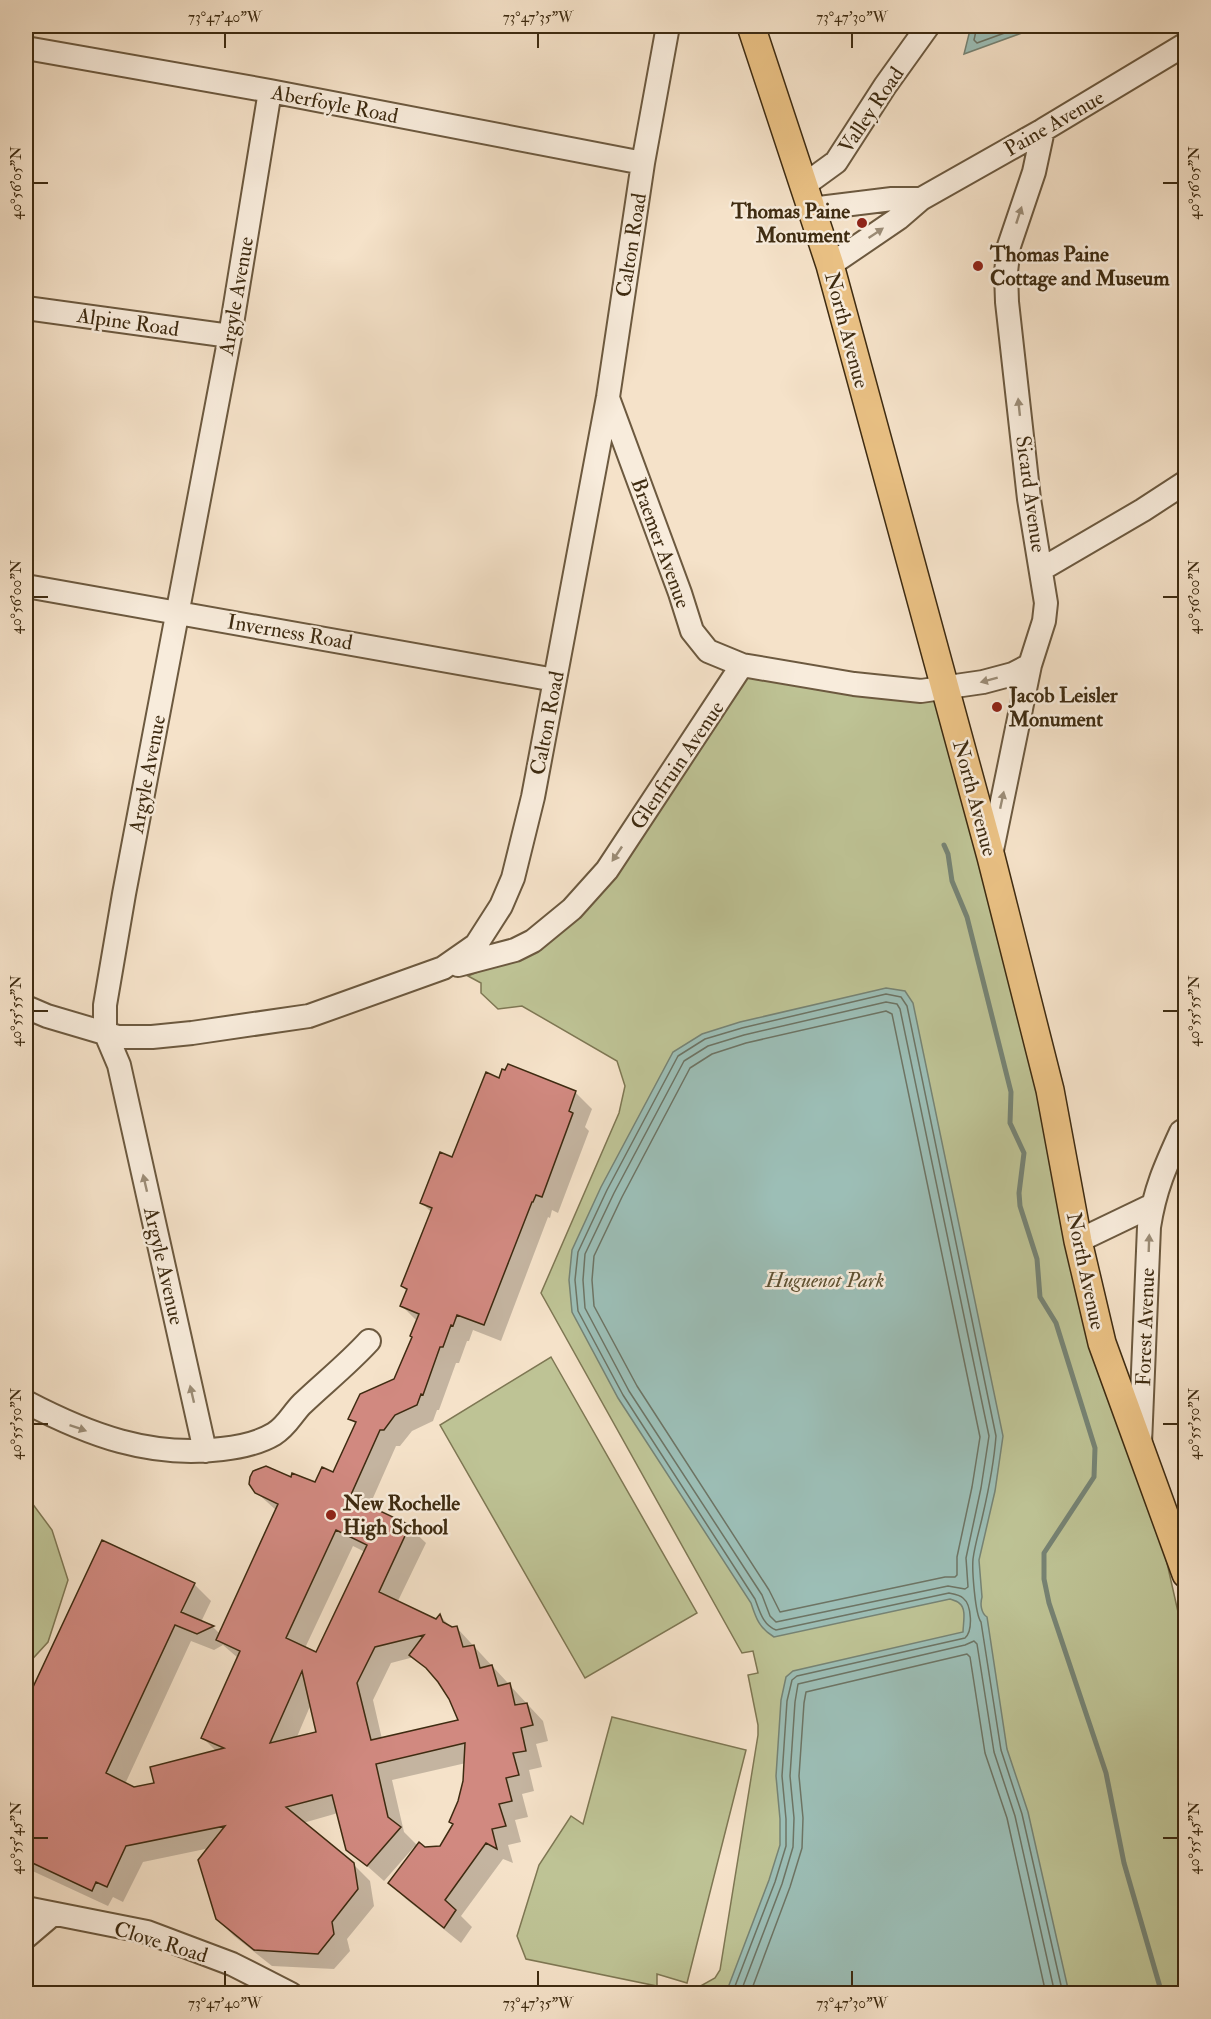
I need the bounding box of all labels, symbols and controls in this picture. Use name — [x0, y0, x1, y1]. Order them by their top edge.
text: 73°47'40"W — [188, 8, 263, 27]
text: 73°47'35"W — [503, 8, 574, 27]
text: 73°47'30"W — [816, 8, 889, 27]
street label: Valley Road — [833, 61, 911, 159]
street label: Aberfoyle Road — [268, 79, 401, 130]
street label: Paine Avenue — [1000, 84, 1109, 163]
text: 40°56'05"N — [7, 146, 26, 220]
text: 40°56'05"N — [1185, 146, 1204, 220]
street label: Calton Road — [610, 190, 653, 299]
place label: Thomas Paine Monument — [730, 198, 850, 249]
one-way arrow — [1015, 205, 1025, 223]
marker: Thomas Paine Monument — [855, 216, 869, 230]
one-way arrow — [868, 227, 884, 239]
street label: Argyle Avenue — [213, 234, 260, 359]
place label: Thomas Paine Cottage and Museum — [989, 241, 1170, 292]
marker: Thomas Paine Cottage and Museum — [971, 259, 985, 273]
street label: North Avenue — [818, 269, 875, 391]
street label: Alpine Road — [74, 302, 181, 343]
one-way arrow — [1014, 398, 1024, 417]
street label: Sicard Avenue — [1009, 434, 1052, 554]
street label: Braemer Avenue — [624, 474, 697, 612]
text: 40°56'00"N — [7, 559, 26, 634]
text: 40°56'00"N — [1185, 559, 1204, 634]
street label: Inverness Road — [225, 608, 355, 657]
street label: Calton Road — [524, 668, 571, 777]
one-way arrow — [979, 676, 998, 686]
place label: Jacob Leisler Monument — [1008, 682, 1119, 733]
street label: Glenfruin Avenue — [624, 695, 731, 835]
marker: Jacob Leisler Monument — [990, 700, 1004, 714]
street label: Argyle Avenue — [123, 712, 172, 837]
street label: North Avenue — [946, 737, 1003, 859]
one-way arrow — [998, 790, 1008, 809]
one-way arrow — [612, 846, 623, 862]
text: 40°55'55"N — [7, 975, 26, 1047]
text: 40°55'55"N — [1185, 975, 1204, 1047]
one-way arrow — [140, 1174, 149, 1193]
street label: Argyle Avenue — [137, 1204, 190, 1328]
street label: North Avenue — [1060, 1210, 1111, 1332]
one-way arrow — [1144, 1234, 1153, 1253]
park label: Huguenot Park — [764, 1267, 885, 1294]
street label: Forest Avenue — [1130, 1267, 1161, 1387]
one-way arrow — [187, 1385, 197, 1403]
text: 40°55'50"N — [7, 1387, 26, 1460]
text: 40°55'50"N — [1185, 1387, 1204, 1460]
one-way arrow — [69, 1423, 87, 1433]
place label: New Rochelle High School — [342, 1490, 460, 1541]
marker: New Rochelle High School — [324, 1508, 338, 1522]
text: 40°55'45"N — [7, 1801, 26, 1874]
text: 40°55'45"N — [1185, 1801, 1204, 1874]
street label: Clove Road — [111, 1915, 212, 1970]
text: 73°47'40"W — [188, 1994, 263, 2013]
text: 73°47'35"W — [503, 1994, 574, 2013]
text: 73°47'30"W — [816, 1994, 889, 2013]

